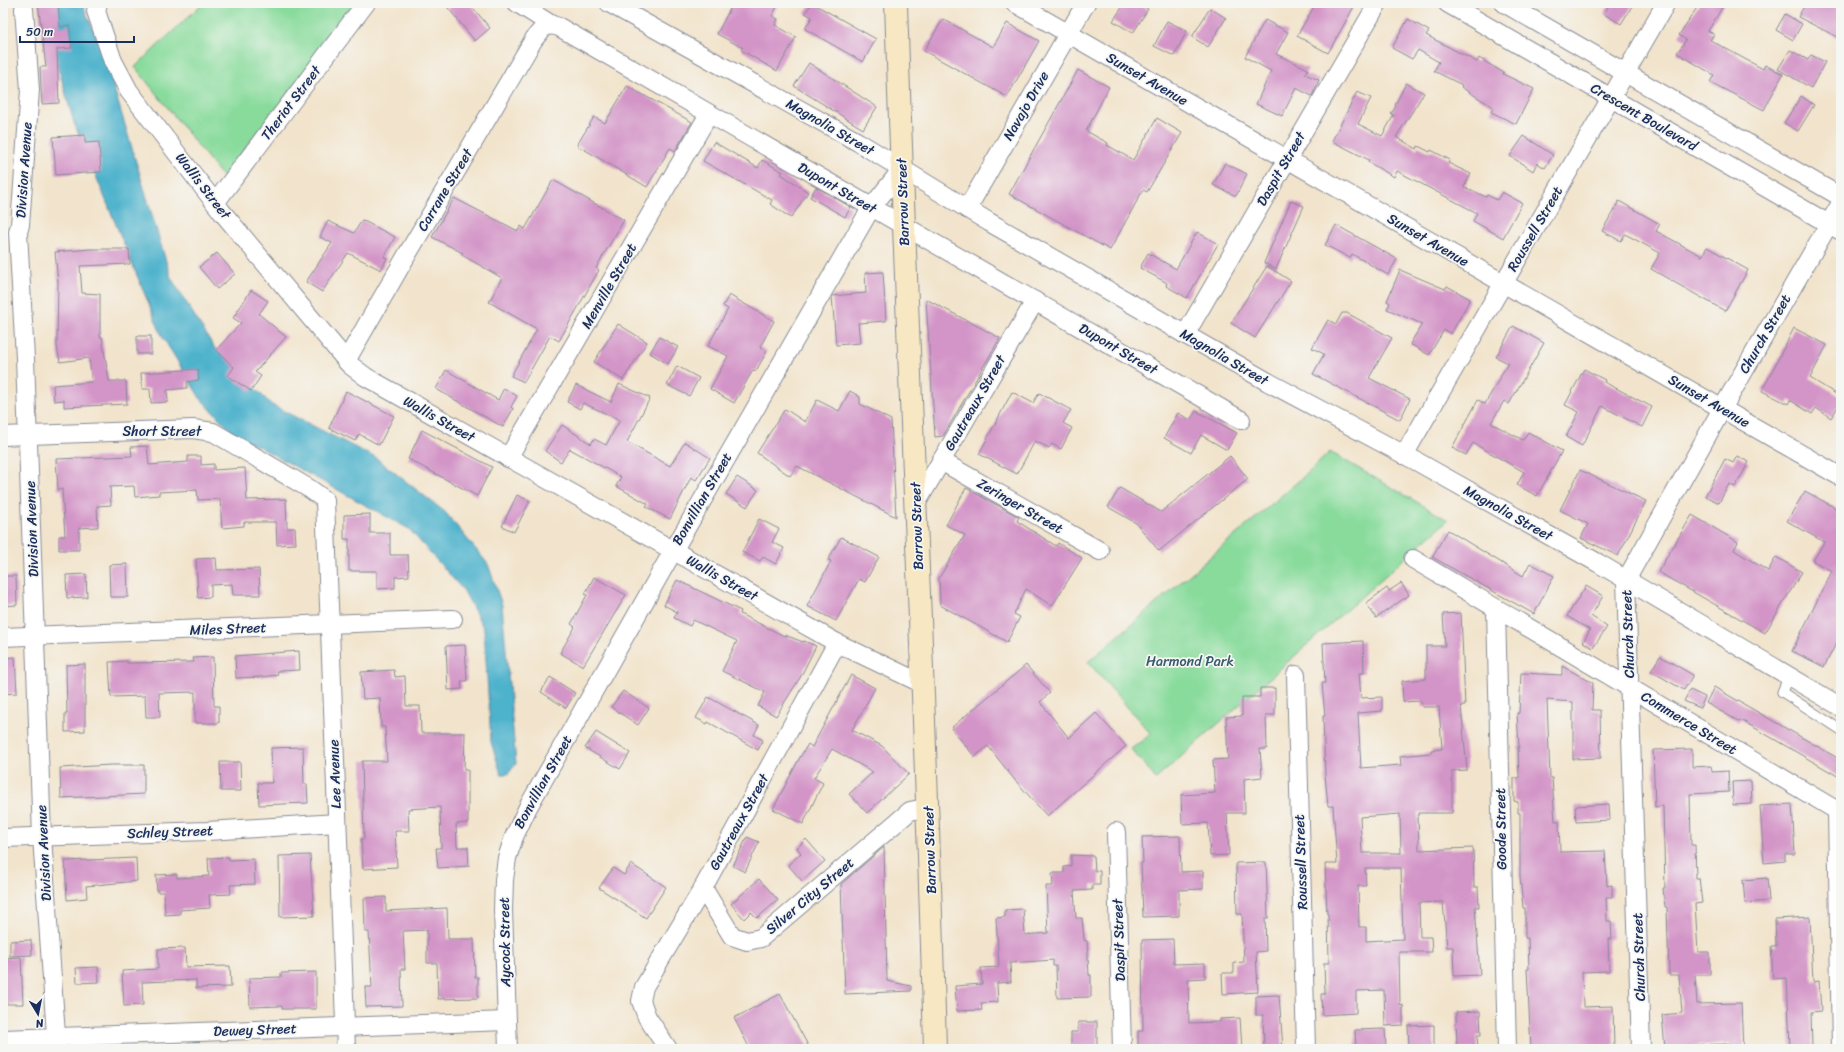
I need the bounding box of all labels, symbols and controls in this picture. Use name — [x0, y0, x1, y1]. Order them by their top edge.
scale bar — [20, 18, 134, 44]
text: 50 m — [26, 21, 53, 43]
street label: Sunset Avenue — [1101, 45, 1193, 113]
street label: Theriot Street — [254, 59, 329, 146]
street label: Navajo Drive — [996, 66, 1056, 146]
street label: Crescent Boulevard — [1585, 76, 1704, 159]
street label: Magnolia Street — [781, 91, 880, 163]
street label: Division Avenue — [8, 121, 40, 219]
street label: Daspit Street — [1250, 126, 1313, 211]
street label: Carrane Street — [410, 143, 480, 236]
street label: Wallis Street — [169, 147, 238, 226]
street label: Dupont Street — [793, 155, 882, 221]
street label: Barrow Street — [889, 156, 917, 246]
street label: Roussell Street — [1500, 181, 1570, 277]
street label: Sunset Avenue — [1382, 206, 1474, 274]
street label: Menville Street — [574, 238, 644, 334]
street label: Church Street — [1732, 289, 1798, 379]
street label: Dupont Street — [1074, 316, 1163, 382]
street label: Magnolia Street — [1175, 321, 1274, 393]
street label: Gautreaux Street — [937, 349, 1013, 456]
street label: Sunset Avenue — [1663, 367, 1755, 435]
street label: Wallis Street — [398, 389, 481, 450]
street label: Short Street — [123, 419, 203, 444]
street label: Bonvillian Street — [665, 448, 739, 550]
street label: Zeringer Street — [972, 471, 1068, 541]
street label: Magnolia Street — [1459, 478, 1559, 549]
street label: Division Avenue — [18, 480, 46, 578]
street label: Barrow Street — [903, 480, 931, 570]
street label: Wallis Street — [681, 548, 764, 609]
street label: Church Street — [1614, 589, 1642, 679]
street label: Miles Street — [189, 615, 267, 643]
park label: Harmond Park — [1146, 649, 1234, 674]
street label: Commerce Street — [1636, 684, 1742, 762]
street label: Bonvillian Street — [507, 730, 579, 834]
street label: Lee Avenue — [321, 739, 349, 809]
street label: Gautreaux Street — [702, 768, 777, 875]
street label: Goode Street — [1488, 788, 1514, 870]
street label: Division Avenue — [29, 804, 59, 902]
street label: Barrow Street — [916, 804, 944, 894]
street label: Roussell Street — [1287, 814, 1315, 910]
street label: Schley Street — [127, 818, 213, 846]
street label: Silver City Street — [760, 851, 860, 941]
street label: Aycock Street — [492, 897, 518, 988]
street label: Daspit Street — [1105, 897, 1133, 982]
street label: Church Street — [1625, 912, 1653, 1002]
north arrow — [18, 994, 58, 1034]
text: N — [34, 1013, 46, 1033]
street label: Dewey Street — [213, 1016, 297, 1044]

